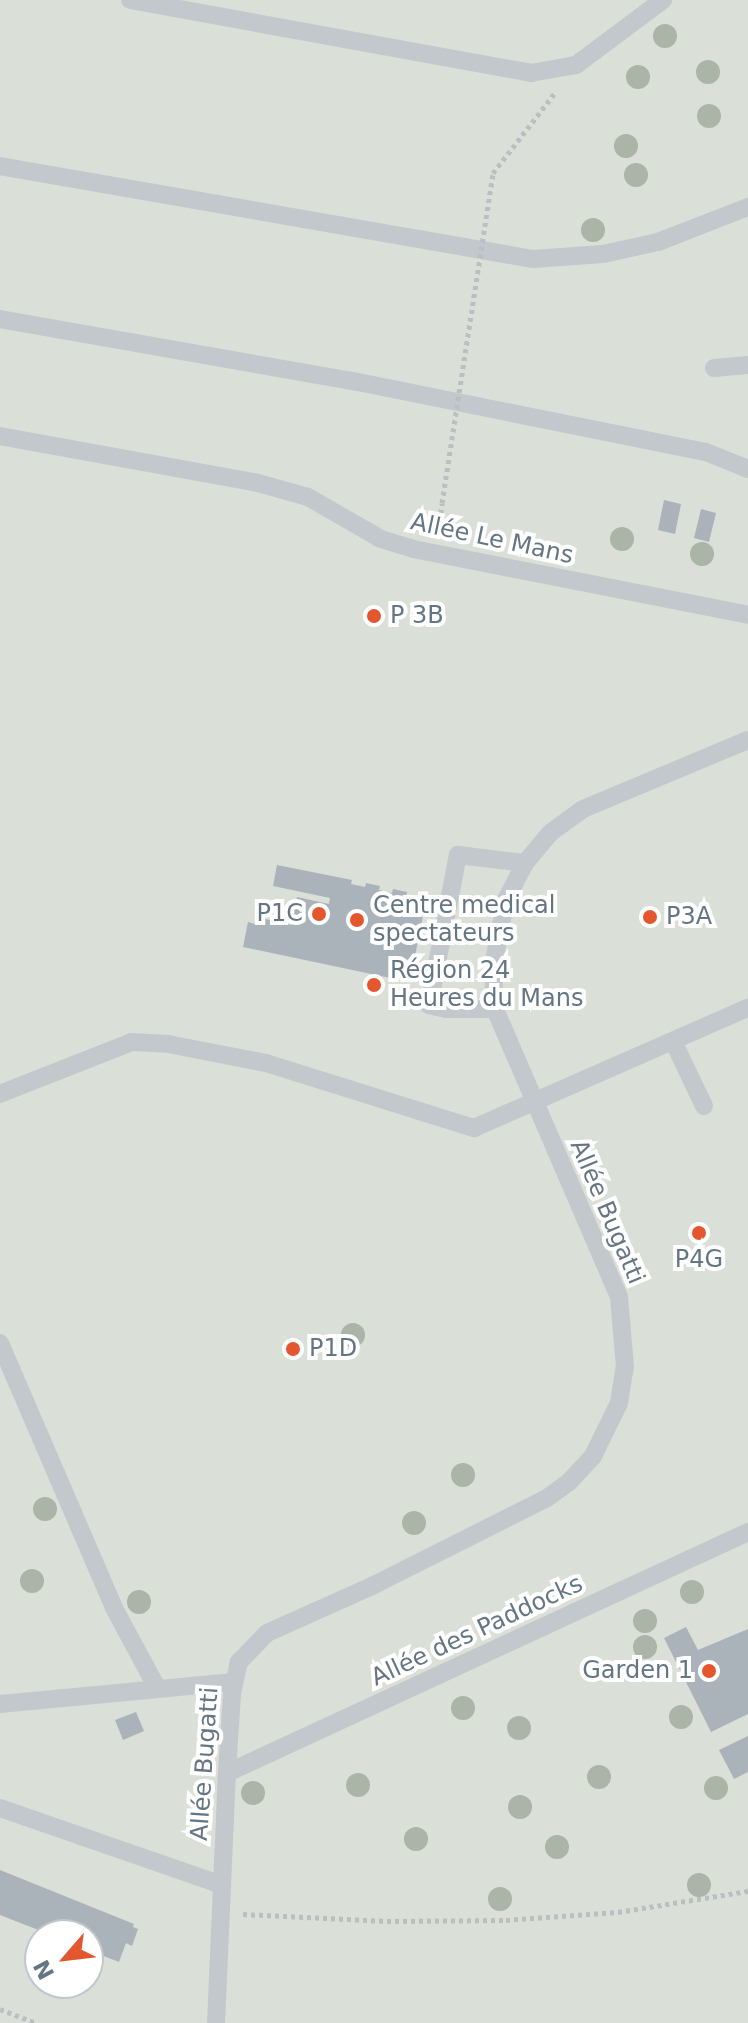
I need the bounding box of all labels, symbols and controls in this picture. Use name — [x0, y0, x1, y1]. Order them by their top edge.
street label: Allée Le Mans — [408, 508, 576, 570]
place label: P 3B — [390, 602, 444, 630]
marker: P 3B — [365, 607, 383, 625]
place label: Centre medical spectateurs — [373, 892, 555, 948]
place label: P1C — [256, 900, 303, 928]
place label: P3A — [666, 903, 712, 931]
marker: P1C — [310, 905, 328, 923]
marker: P3A — [641, 908, 659, 926]
marker: Centre medical spectateurs — [348, 911, 366, 929]
place label: Région 24 Heures du Mans — [390, 957, 583, 1013]
marker: Région 24 Heures du Mans — [365, 976, 383, 994]
street label: Allée Bugatti — [564, 1135, 650, 1289]
marker: P4G — [690, 1224, 708, 1242]
place label: P4G — [675, 1246, 723, 1274]
place label: P1D — [309, 1335, 357, 1363]
marker: P1D — [284, 1340, 302, 1358]
street label: Allée des Paddocks — [367, 1569, 587, 1693]
place label: Garden 1 — [582, 1657, 693, 1685]
marker: Garden 1 — [700, 1662, 718, 1680]
street label: Allée Bugatti — [185, 1686, 225, 1842]
north arrow — [24, 1919, 104, 1999]
text: N — [29, 1956, 59, 1984]

